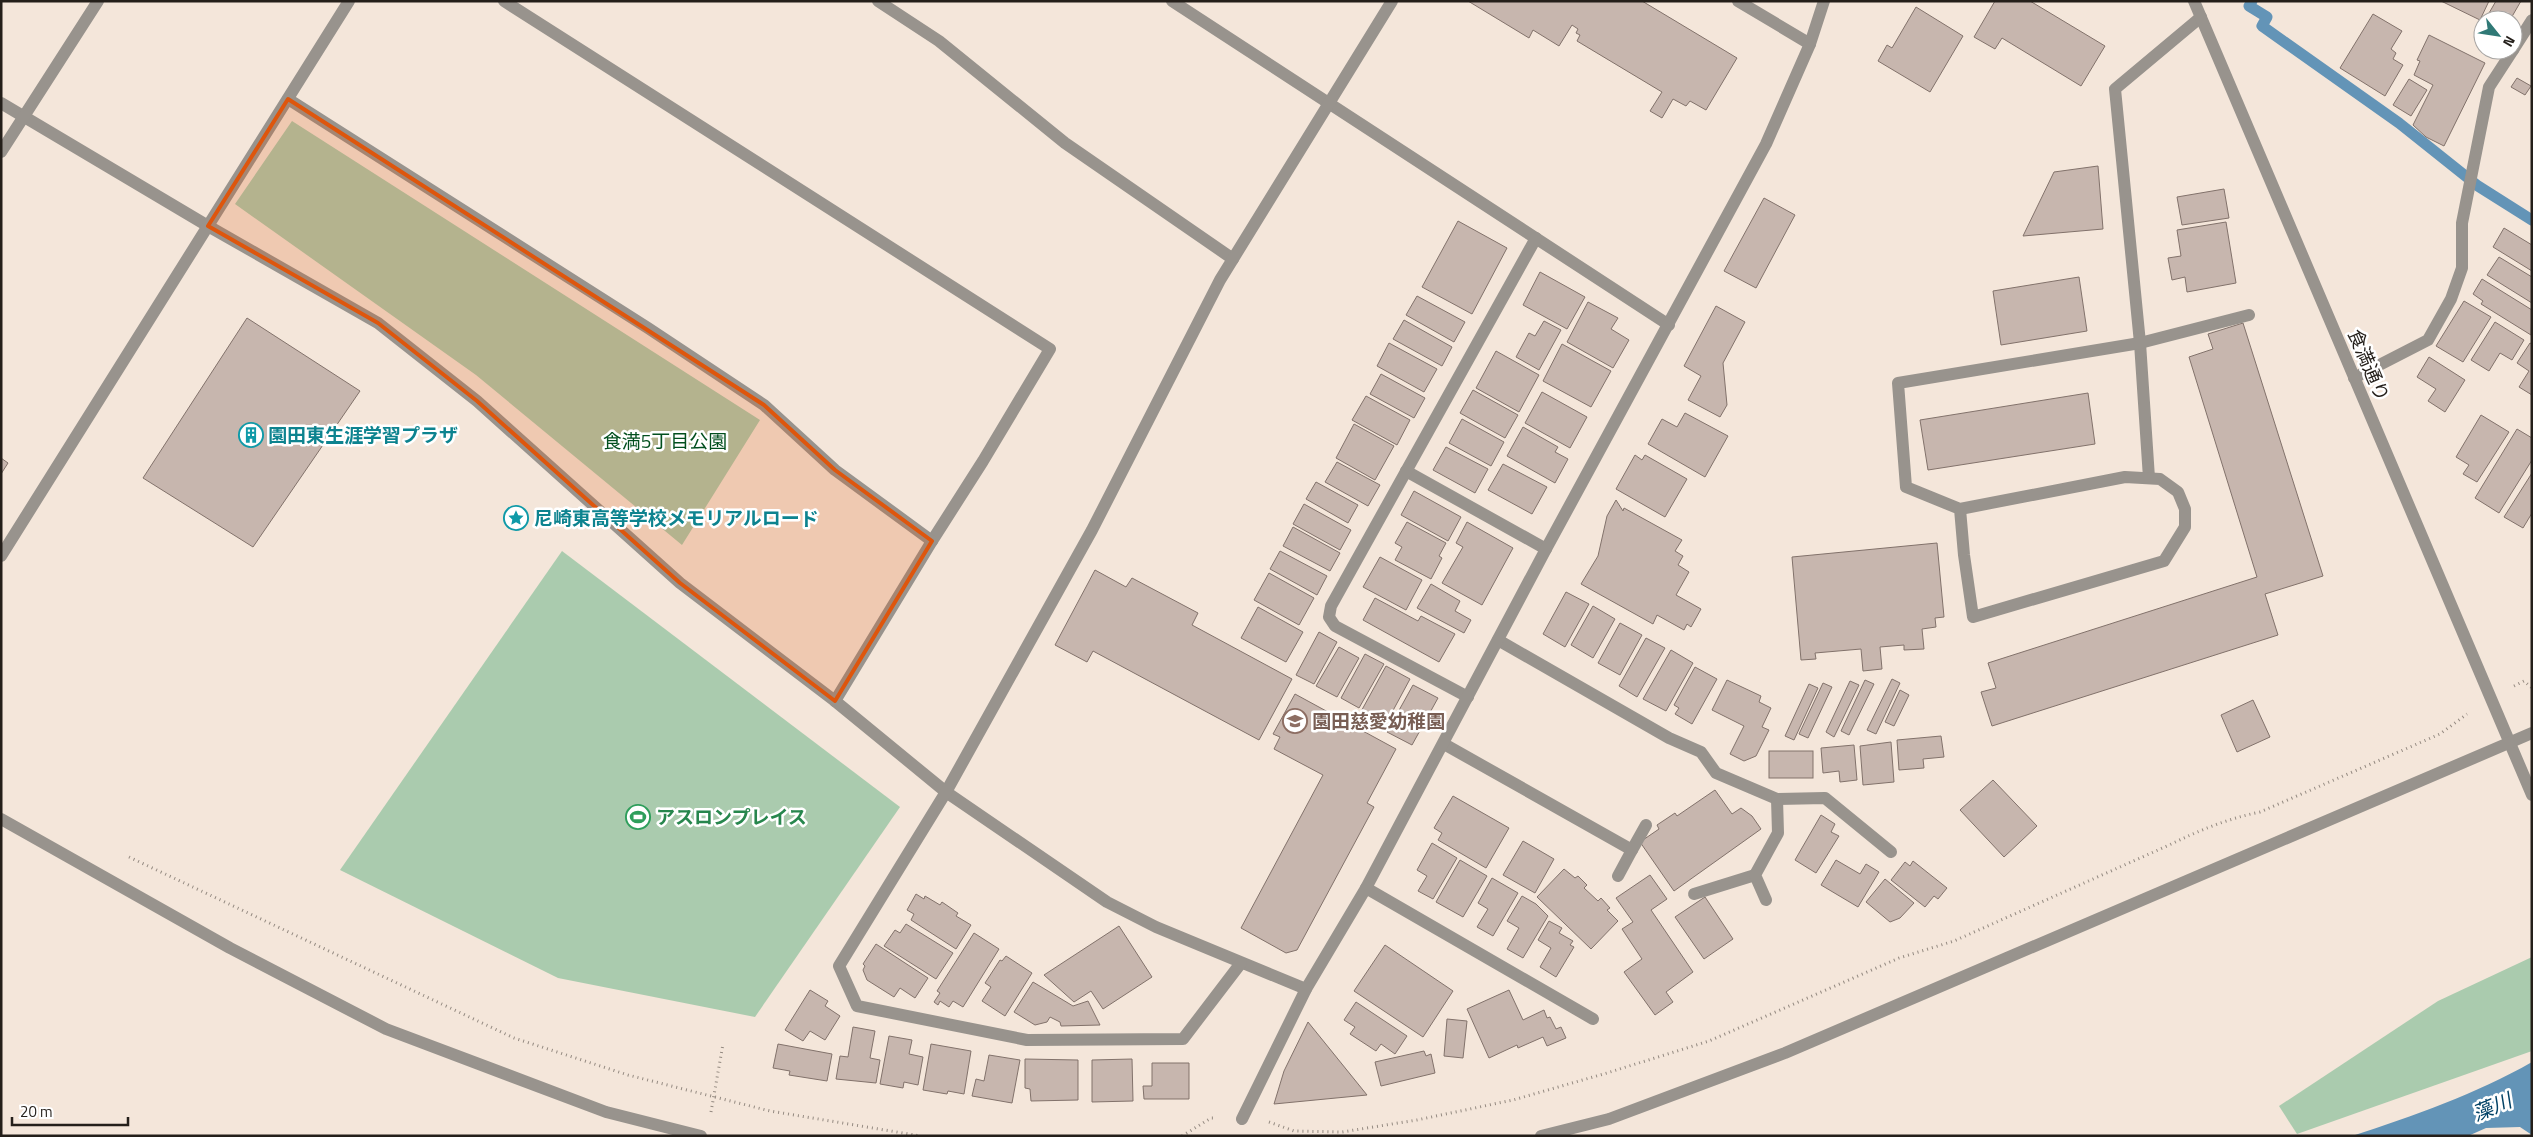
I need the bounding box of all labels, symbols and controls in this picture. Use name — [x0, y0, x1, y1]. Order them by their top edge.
north arrow — [2473, 10, 2523, 60]
text: N — [2498, 32, 2521, 51]
street label: 食満通り — [2341, 324, 2398, 405]
place label: 園田東生涯学習プラザ — [268, 420, 458, 449]
building icon: 園田東生涯学習プラザ — [238, 422, 264, 448]
park label: 食満5丁目公園 — [603, 426, 727, 455]
place label: 尼崎東高等学校メモリアルロード — [534, 503, 819, 532]
place icon: 尼崎東高等学校メモリアルロード — [503, 505, 529, 531]
place label: 園田慈愛幼稚園 — [1312, 706, 1445, 735]
school or university icon: 園田慈愛幼稚園 — [1282, 708, 1308, 734]
place label: アスロンプレイス — [656, 802, 807, 831]
sports icon: アスロンプレイス — [625, 804, 651, 830]
water label: 藻川 — [2467, 1084, 2518, 1129]
scale bar — [12, 1094, 129, 1126]
text: 20 m — [20, 1100, 53, 1123]

